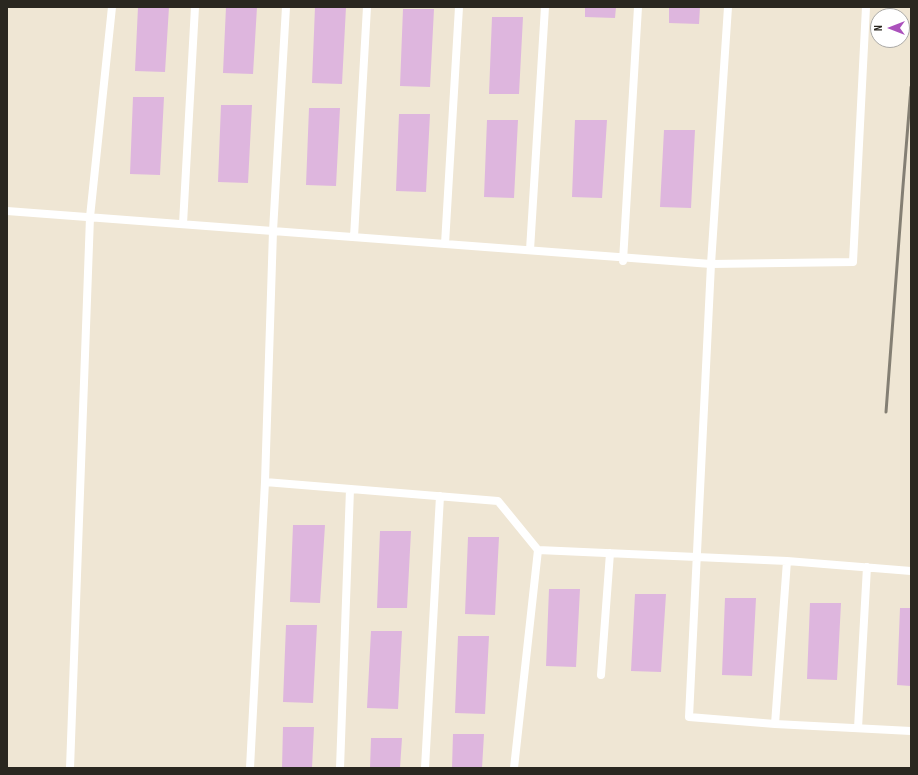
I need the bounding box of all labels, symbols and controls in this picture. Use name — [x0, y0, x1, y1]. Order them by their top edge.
north arrow — [870, 8, 910, 48]
text: N — [872, 25, 885, 31]

